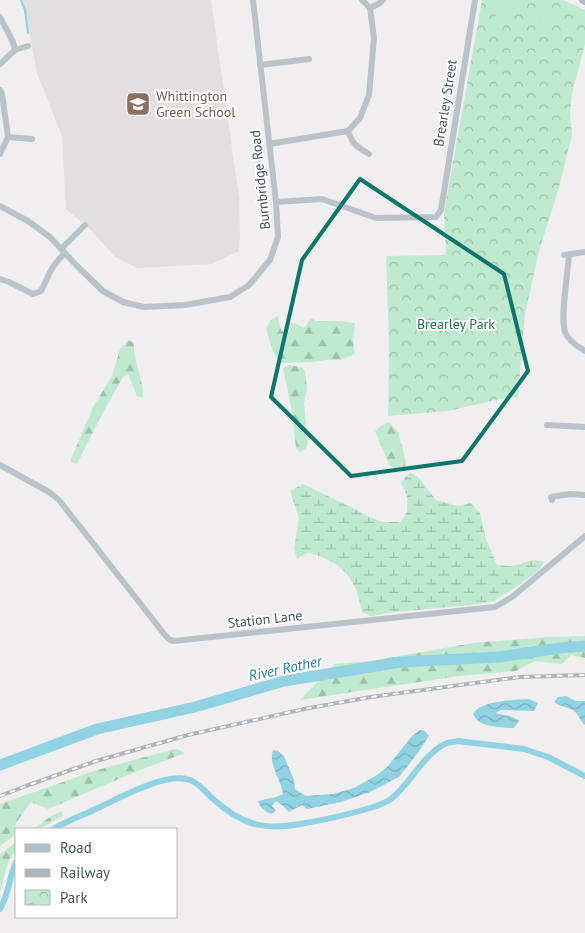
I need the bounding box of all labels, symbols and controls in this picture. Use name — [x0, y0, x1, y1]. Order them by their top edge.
street label: Brearley Street — [429, 58, 461, 148]
place label: Whittington Green School — [156, 87, 235, 121]
school or university icon: Whittington Green School — [125, 91, 151, 117]
street label: Burnbridge Road — [246, 129, 274, 231]
park label: Brearley Park — [417, 315, 495, 333]
street label: Station Lane — [227, 606, 303, 632]
water label: River Rother — [247, 651, 324, 685]
legend — [15, 828, 178, 918]
text: Road — [60, 838, 92, 857]
text: Railway — [60, 863, 110, 882]
text: Park — [60, 888, 88, 907]

